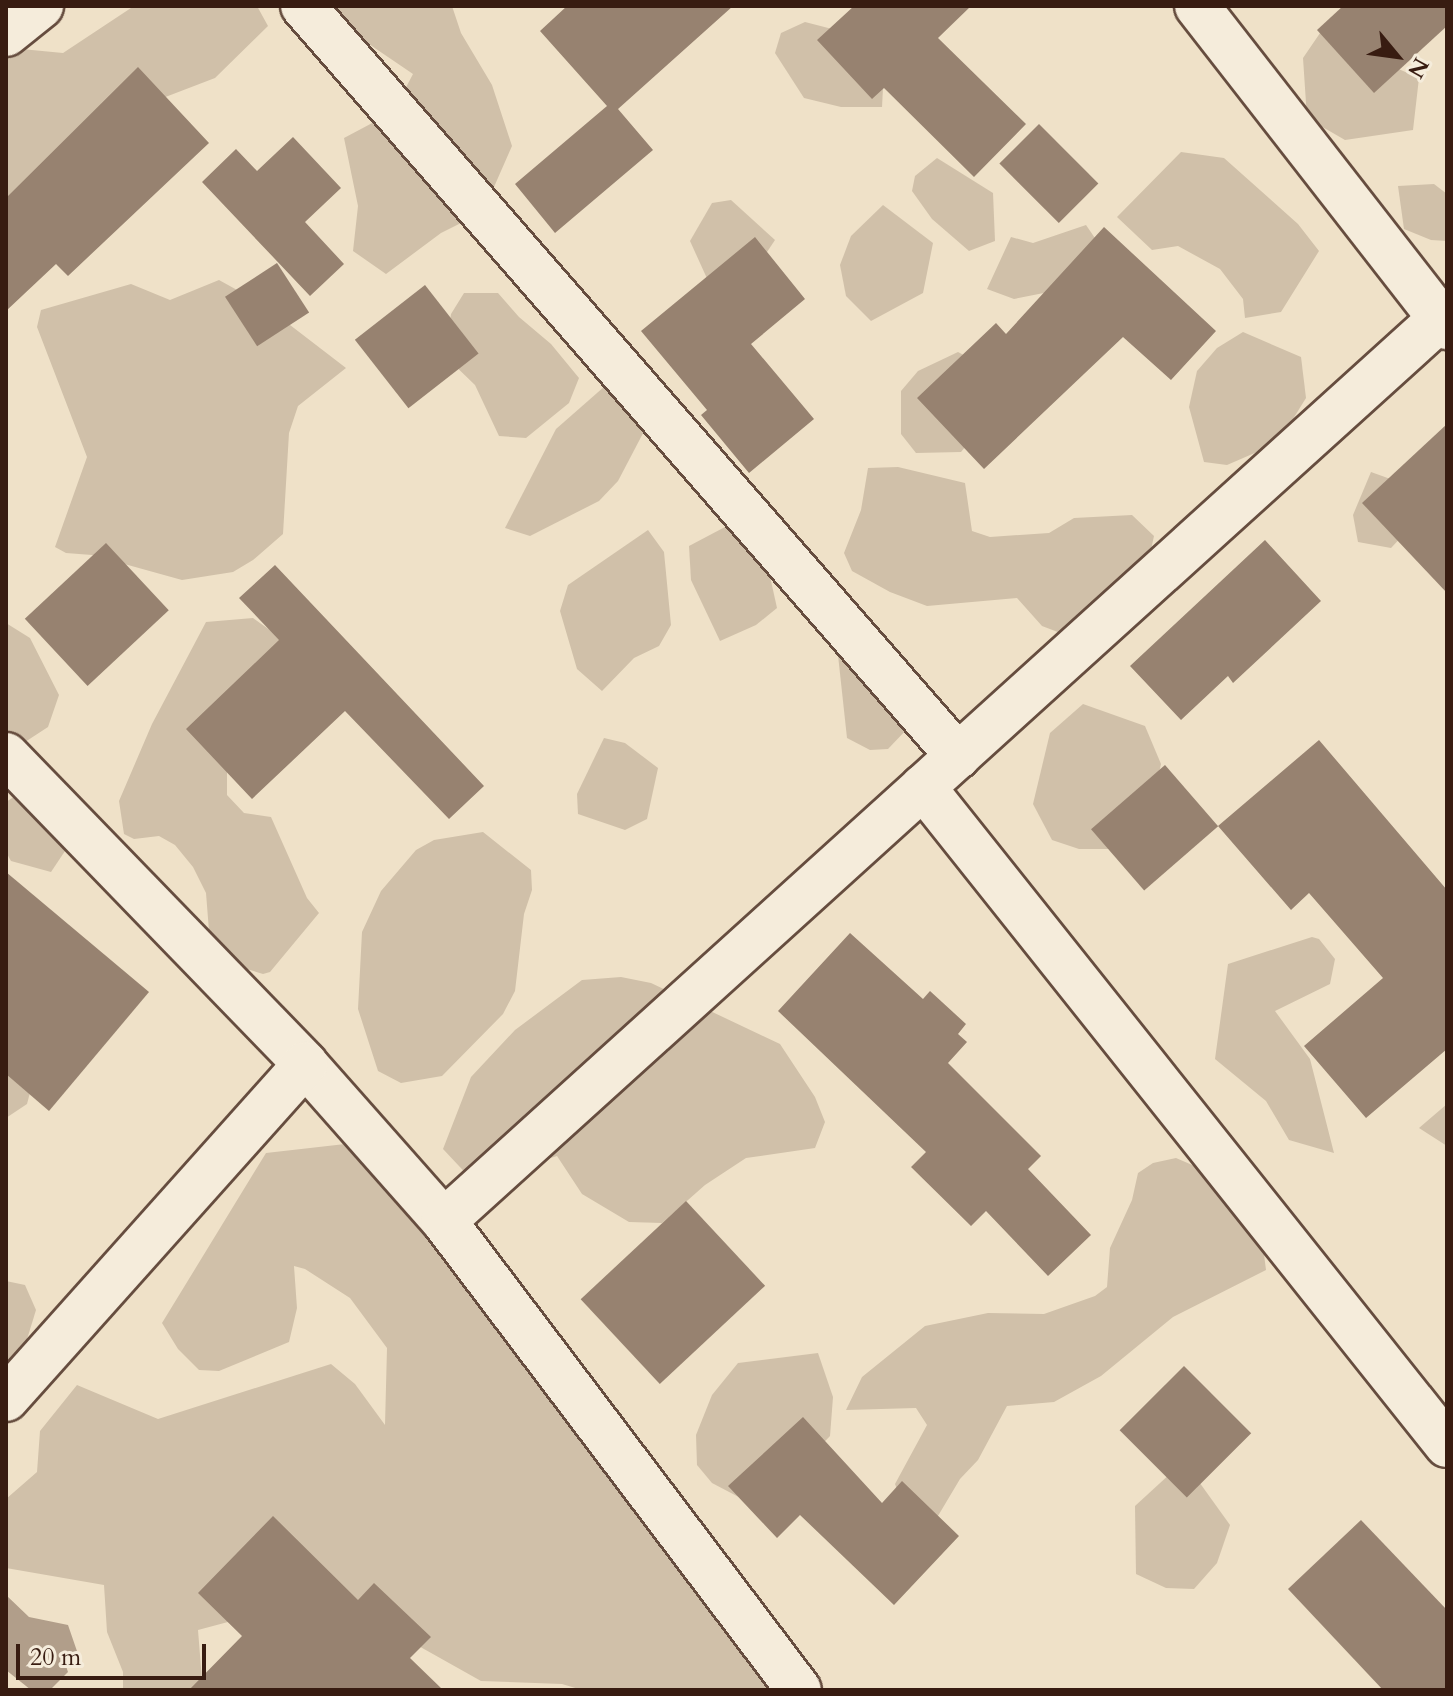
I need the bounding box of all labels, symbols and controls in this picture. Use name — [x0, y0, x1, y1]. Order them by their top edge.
north arrow — [1357, 16, 1437, 96]
text: N — [1400, 52, 1436, 83]
scale bar — [20, 1628, 210, 1678]
text: 20 m — [30, 1641, 81, 1674]

